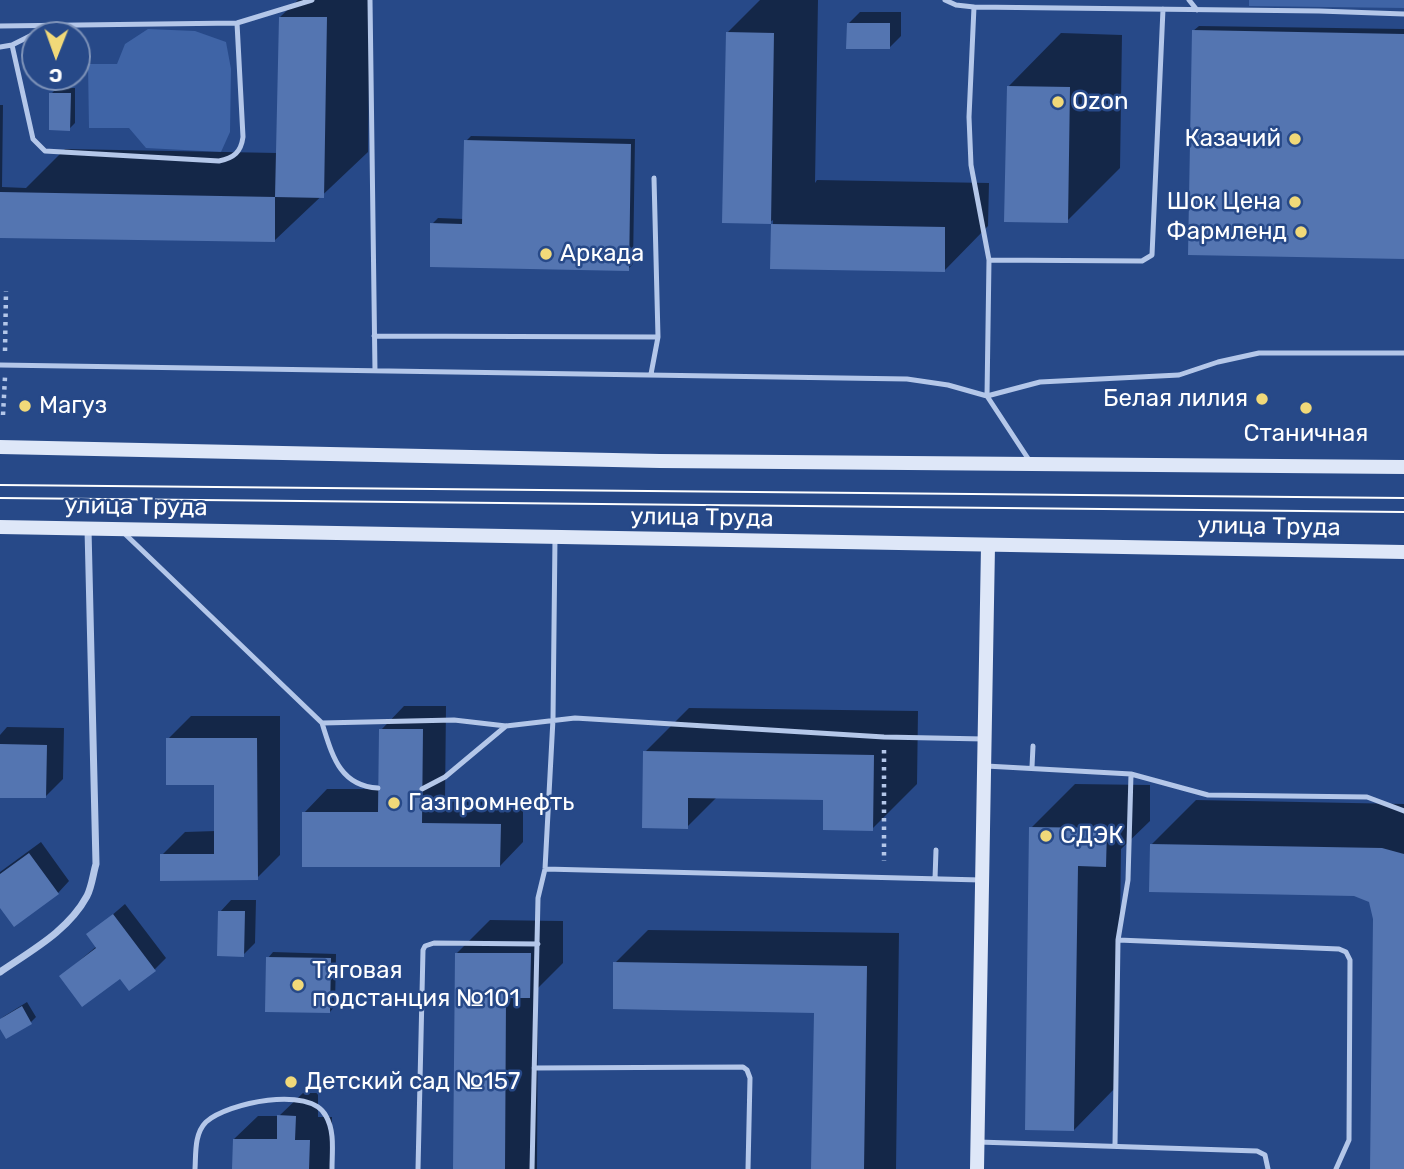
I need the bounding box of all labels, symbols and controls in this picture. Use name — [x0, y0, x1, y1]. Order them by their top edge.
north arrow — [21, 21, 91, 91]
text: С — [49, 64, 63, 87]
place label: Ozon — [1072, 88, 1129, 116]
marker: Ozon — [1050, 94, 1066, 110]
place label: Казачий — [1184, 125, 1281, 153]
marker: Казачий — [1287, 131, 1303, 147]
place label: Шок Цена — [1167, 188, 1281, 216]
marker: Шок Цена — [1287, 194, 1303, 210]
place label: Фармленд — [1166, 218, 1287, 246]
marker: Фармленд — [1293, 224, 1309, 240]
place label: Аркада — [560, 240, 644, 268]
marker: Аркада — [538, 246, 554, 262]
place label: Белая лилия — [1103, 385, 1248, 413]
marker: Белая лилия — [1254, 391, 1270, 407]
place label: Магуз — [39, 392, 107, 420]
marker: Магуз — [17, 398, 33, 414]
marker: Станичная — [1298, 400, 1314, 416]
place label: Станичная — [1244, 420, 1368, 448]
street label: улица Труда — [64, 491, 208, 523]
street label: улица Труда — [630, 502, 774, 534]
street label: улица Труда — [1197, 511, 1341, 543]
place label: Газпромнефть — [408, 789, 574, 817]
marker: Газпромнефть — [386, 795, 402, 811]
place label: СДЭК — [1060, 822, 1124, 850]
marker: СДЭК — [1038, 828, 1054, 844]
place label: Тяговая подстанция №101 — [312, 957, 520, 1013]
marker: Тяговая подстанция №101 — [290, 977, 306, 993]
place label: Детский сад №157 — [305, 1068, 520, 1096]
marker: Детский сад №157 — [283, 1074, 299, 1090]

